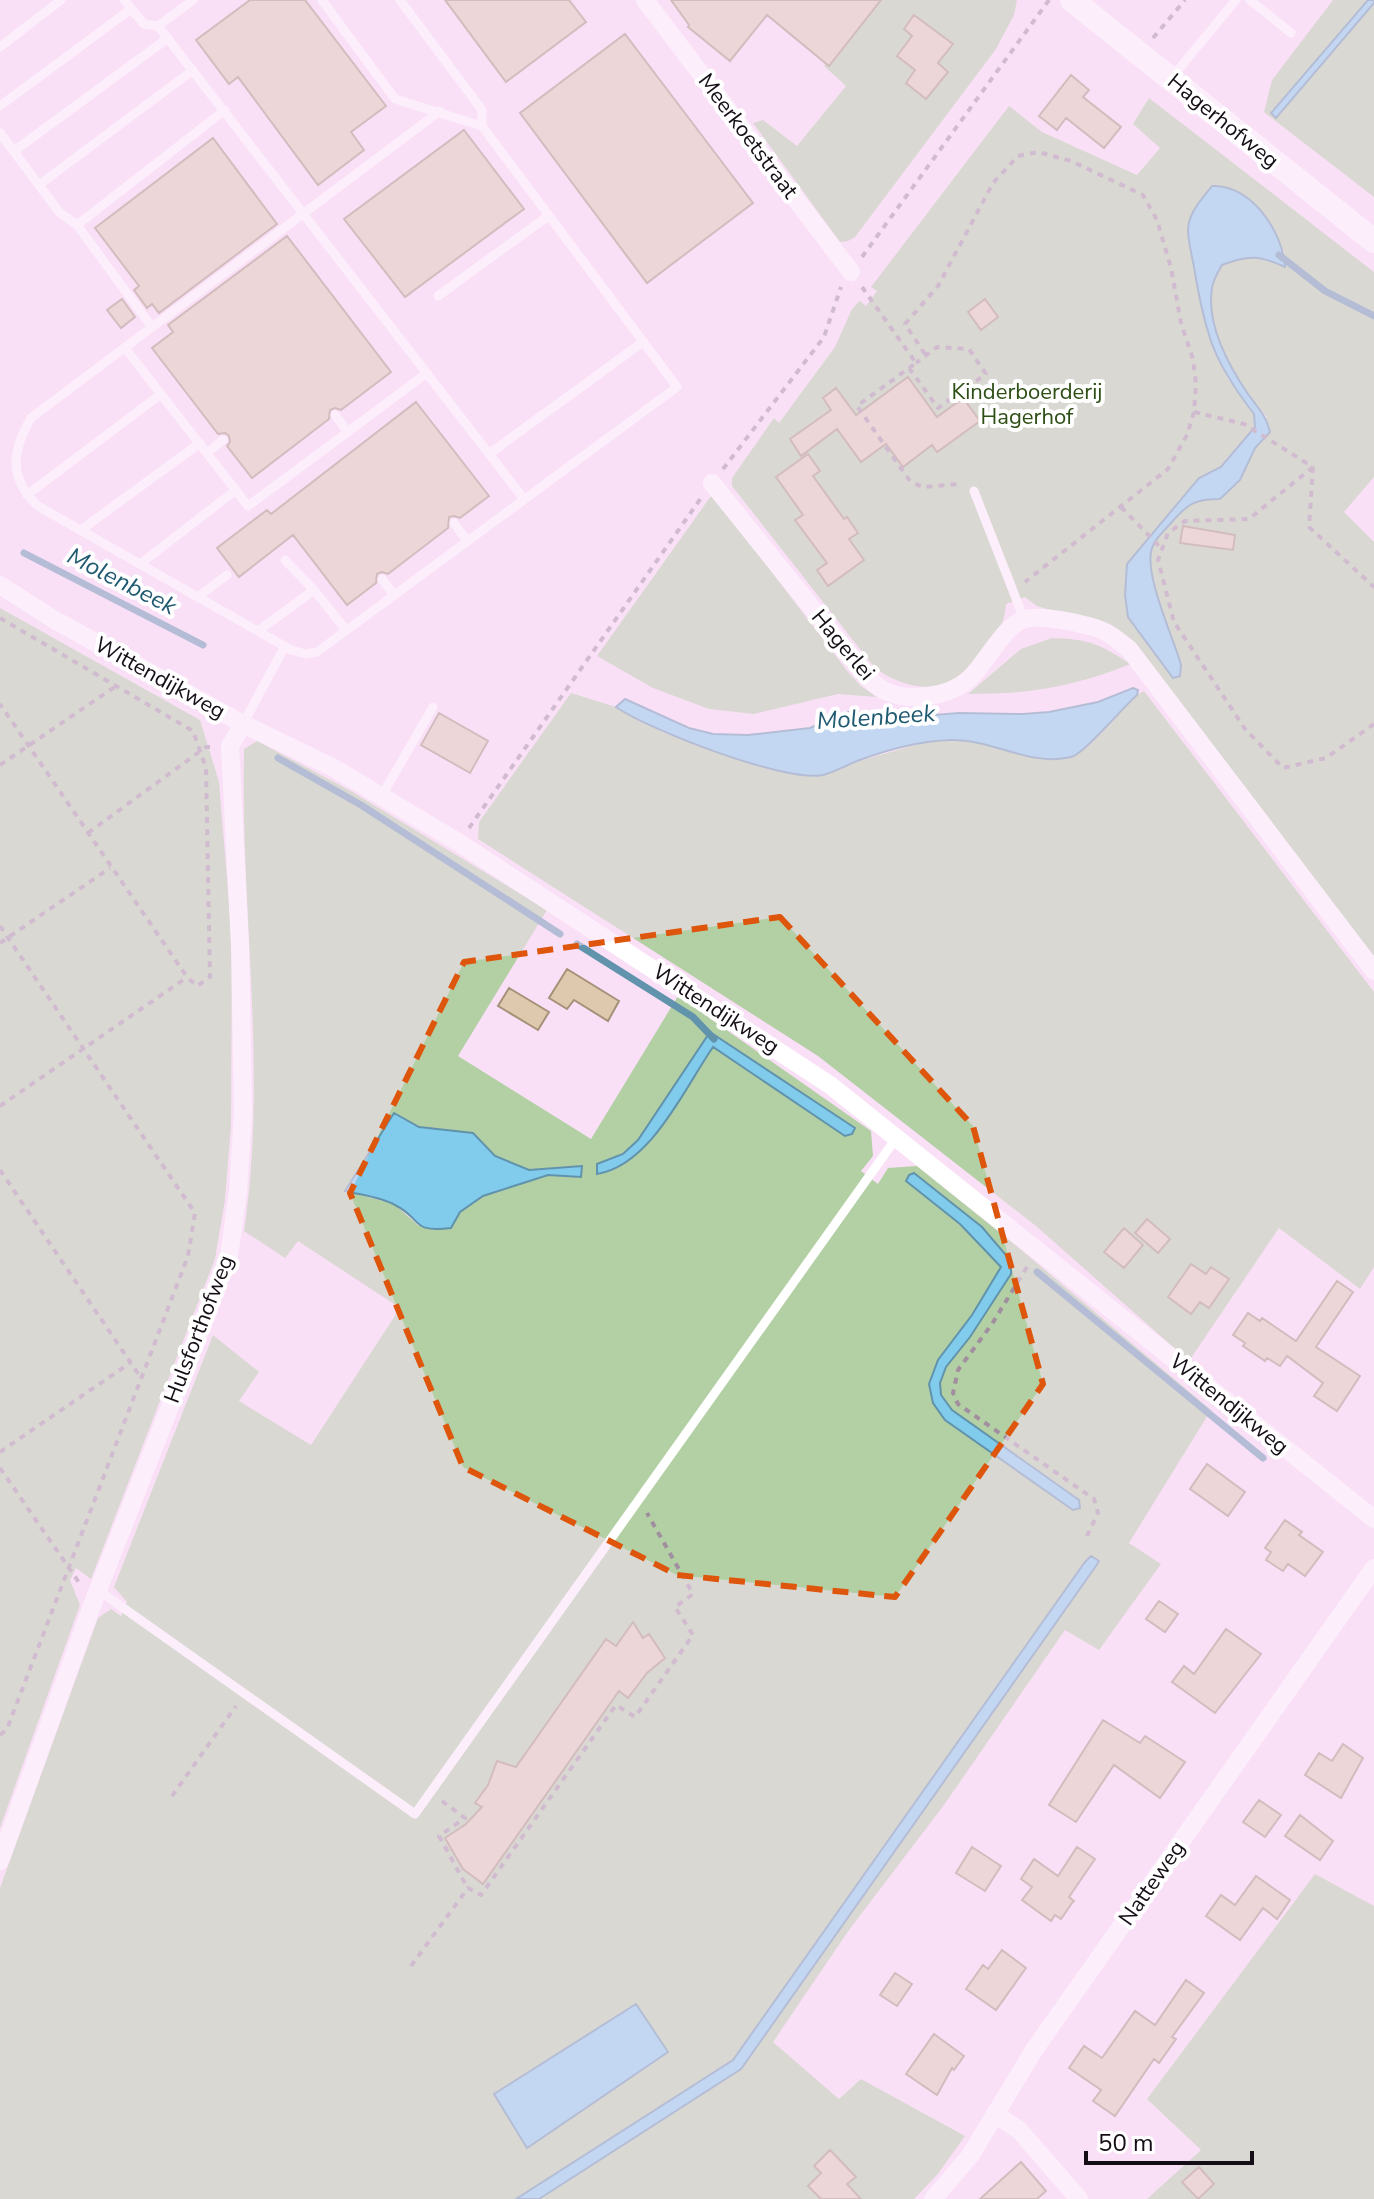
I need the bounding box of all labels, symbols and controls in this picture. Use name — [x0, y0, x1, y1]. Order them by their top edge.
street label: Meerkoetstraat — [691, 67, 805, 205]
street label: Hagerhofweg — [1161, 67, 1285, 175]
park label: Kinderboerderij Hagerhof — [952, 377, 1102, 432]
water label: Molenbeek — [62, 540, 183, 623]
street label: Hagerlei — [804, 603, 882, 687]
street label: Wittendijkweg — [89, 630, 231, 726]
water label: Molenbeek — [816, 697, 937, 737]
street label: Wittendijkweg — [647, 957, 785, 1061]
street label: Hulsforthofweg — [157, 1251, 241, 1407]
street label: Wittendijkweg — [1163, 1347, 1295, 1461]
street label: Natteweg — [1112, 1834, 1192, 1932]
scale bar — [1086, 2115, 1252, 2165]
text: 50 m — [1098, 2127, 1154, 2159]

